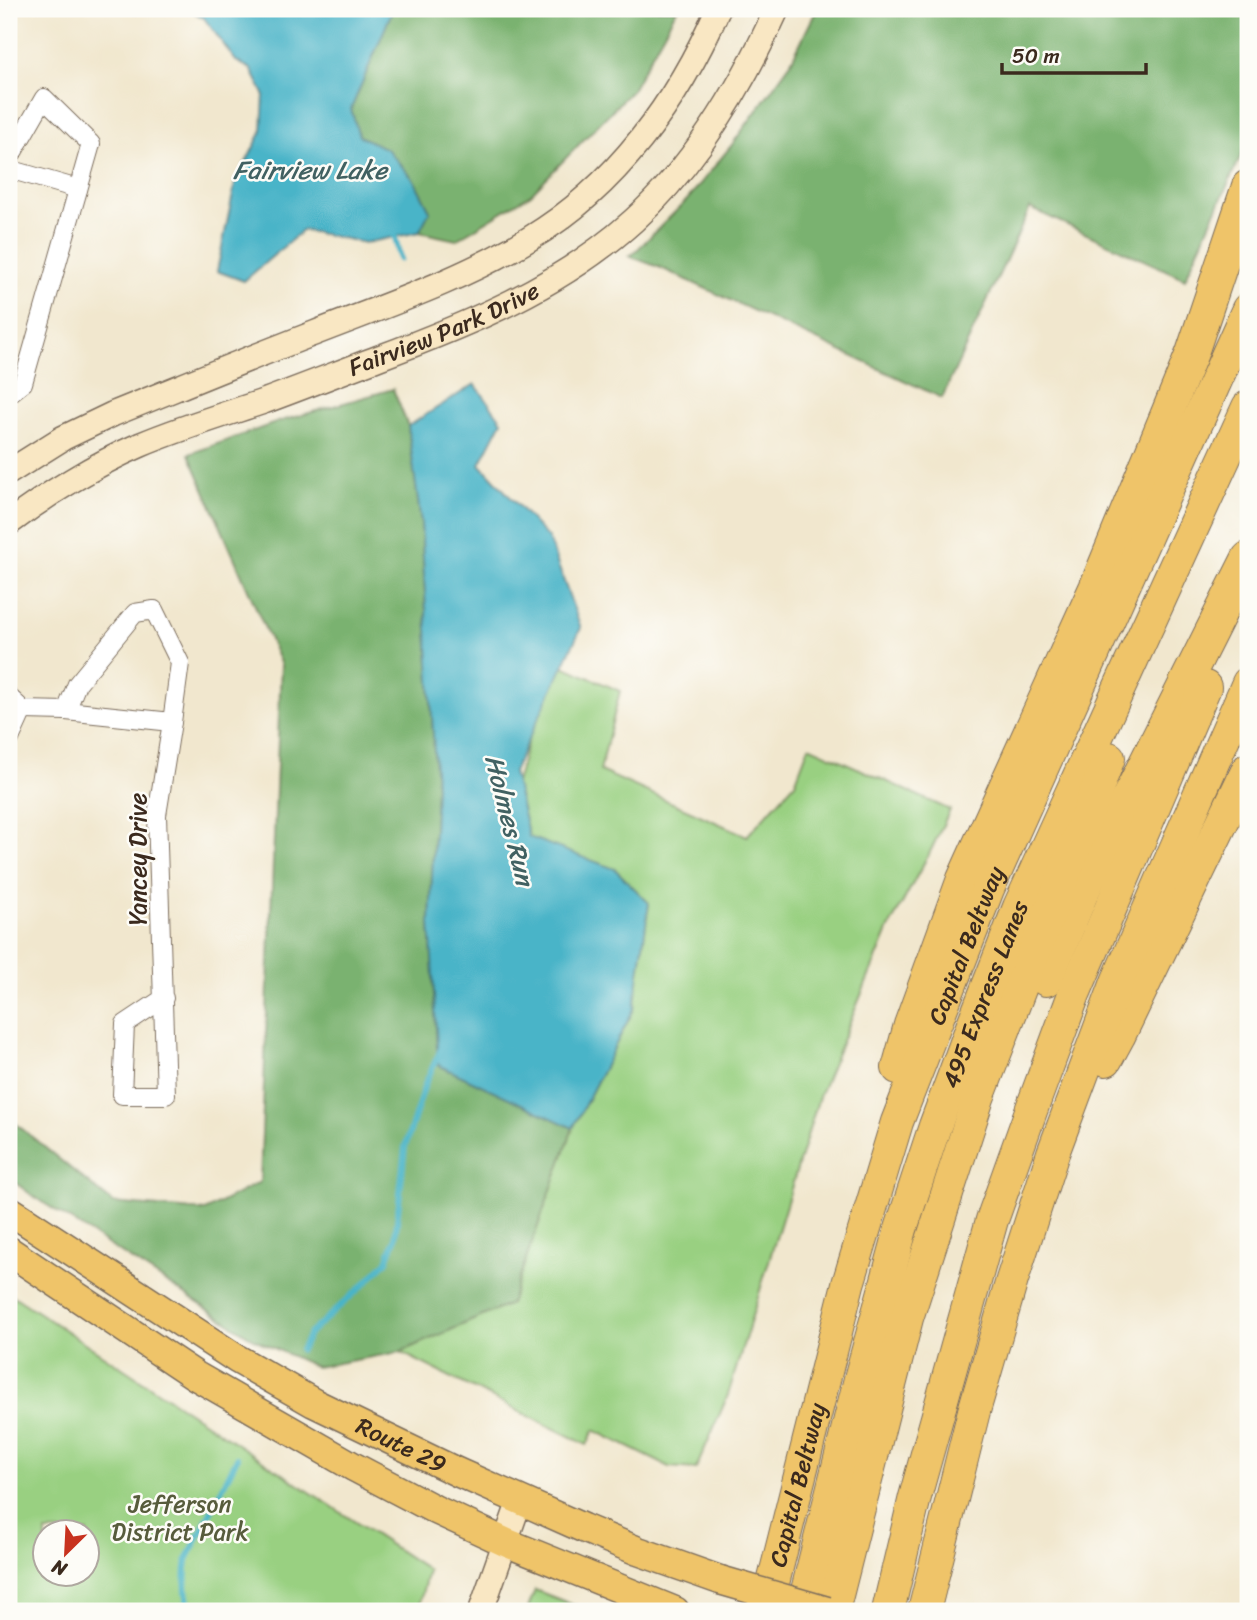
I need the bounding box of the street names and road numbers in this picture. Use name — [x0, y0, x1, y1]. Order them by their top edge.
street label: Fairview Park Drive — [342, 270, 547, 388]
street label: Yancey Drive — [117, 793, 159, 925]
street label: Capital Beltway — [916, 859, 1017, 1031]
street label: 495 Express Lanes — [930, 893, 1041, 1094]
street label: Capital Beltway — [757, 1398, 839, 1571]
street label: Route 29 — [349, 1405, 454, 1485]

